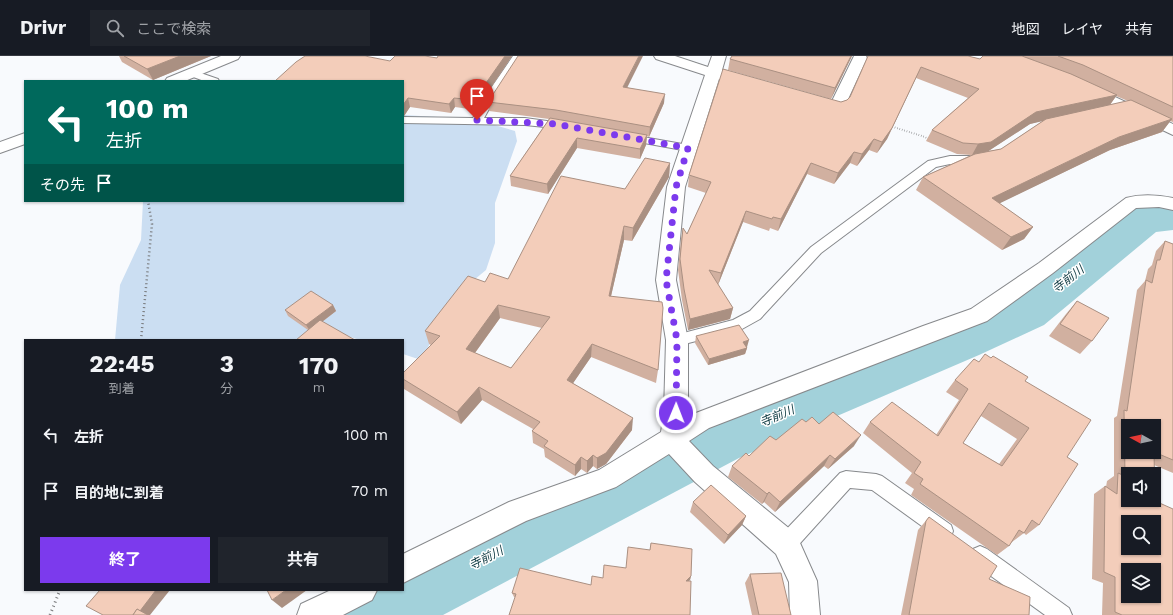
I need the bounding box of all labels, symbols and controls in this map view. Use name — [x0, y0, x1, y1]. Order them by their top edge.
search box — [90, 10, 370, 46]
text: Drivr — [20, 16, 66, 39]
icon: search — [104, 17, 126, 39]
text: ここで検索 — [136, 20, 211, 38]
text: 地図 — [1011, 21, 1039, 37]
text: レイヤ — [1061, 21, 1103, 37]
text: 共有 — [1125, 21, 1153, 37]
pin — [460, 79, 494, 120]
icon: arrive — [466, 85, 488, 107]
text: 100 m — [106, 92, 189, 125]
icon: left — [40, 96, 92, 148]
text: 左折 — [106, 130, 142, 151]
icon: arrive — [93, 172, 115, 194]
text: その先 — [40, 176, 85, 194]
water label: 寺前川 — [1050, 261, 1088, 296]
text: 22:45 — [89, 350, 155, 378]
text: 3 — [220, 350, 234, 378]
text: 170 — [299, 352, 339, 380]
text: m — [313, 380, 325, 395]
text: 到着 — [109, 381, 135, 396]
text: 分 — [220, 381, 233, 396]
position arrow — [655, 392, 697, 434]
water label: 寺前川 — [758, 402, 798, 429]
north arrow — [1121, 419, 1161, 459]
map controls — [1121, 419, 1161, 603]
icon: left — [40, 424, 62, 446]
text: 100 m — [344, 426, 388, 444]
text: 左折 — [74, 428, 104, 446]
button: sound — [1121, 467, 1161, 507]
icon: arrive — [40, 480, 62, 502]
text: 70 m — [351, 482, 388, 500]
text: 目的地に到着 — [74, 484, 164, 502]
button: search — [1121, 515, 1161, 555]
button: 終了 — [40, 537, 210, 583]
button: 共有 — [218, 537, 388, 583]
water label: 寺前川 — [467, 543, 507, 572]
button: layers — [1121, 563, 1161, 603]

